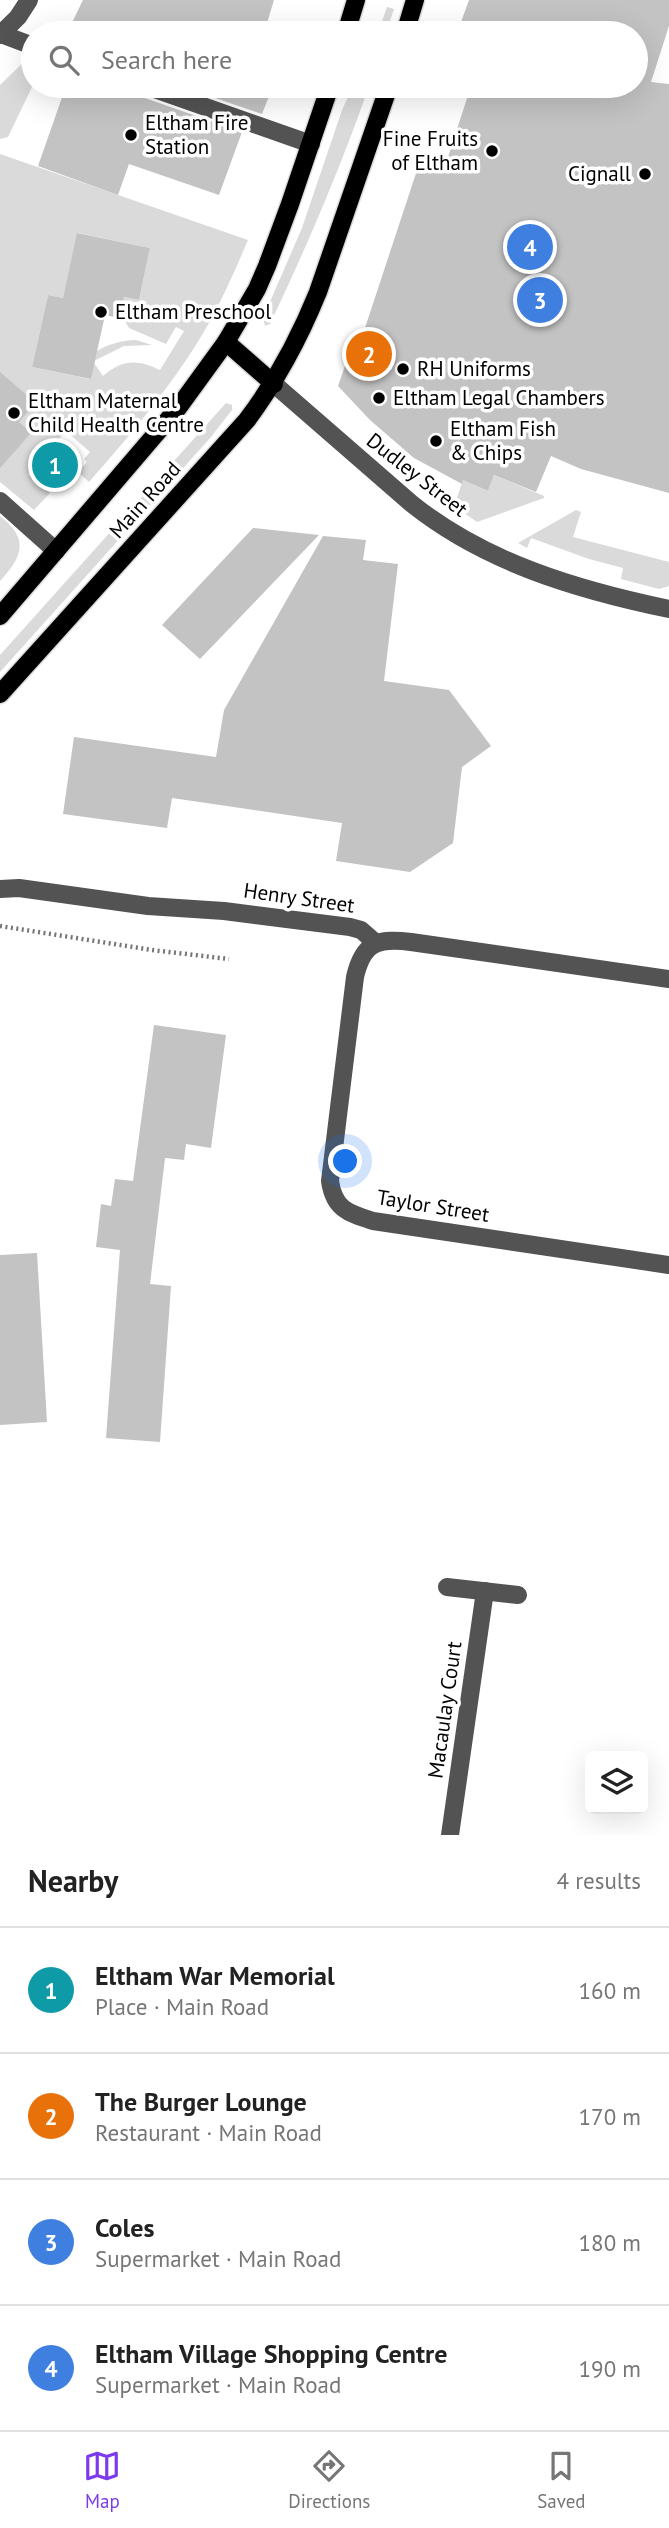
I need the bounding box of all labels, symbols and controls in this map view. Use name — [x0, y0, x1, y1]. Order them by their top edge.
search box — [21, 21, 648, 98]
icon: search — [45, 41, 83, 79]
text: Search here — [101, 43, 232, 76]
place label: Eltham Fire Station — [145, 109, 248, 160]
place label: Fine Fruits of Eltham — [383, 125, 478, 176]
marker: Eltham Fire Station — [123, 127, 139, 143]
marker: Fine Fruits of Eltham — [484, 143, 500, 159]
place label: Cignall — [568, 160, 631, 187]
marker: Cignall — [637, 166, 653, 182]
pin: 4 — [507, 221, 553, 273]
pin: 3 — [517, 274, 563, 326]
place label: Eltham Preschool — [115, 298, 271, 325]
marker: Eltham Preschool — [93, 304, 109, 320]
pin: 2 — [346, 328, 392, 380]
place label: RH Uniforms — [417, 355, 531, 382]
marker: RH Uniforms — [395, 361, 411, 377]
place label: Eltham Legal Chambers — [393, 384, 605, 411]
place label: Eltham Maternal Child Health Centre — [28, 387, 204, 438]
marker: Eltham Legal Chambers — [371, 390, 387, 406]
marker: Eltham Maternal Child Health Centre — [6, 405, 22, 421]
place label: Eltham Fish & Chips — [450, 415, 556, 466]
street label: Dudley Street — [361, 427, 473, 522]
marker: Eltham Fish & Chips — [428, 433, 444, 449]
pin: 1 — [32, 439, 78, 491]
street label: Main Road — [103, 456, 186, 544]
street label: Henry Street — [242, 876, 356, 919]
your location — [328, 1144, 362, 1178]
street label: Taylor Street — [375, 1183, 491, 1228]
street label: Macaulay Court — [422, 1640, 467, 1780]
map controls — [585, 1751, 648, 1814]
button: layers — [585, 1751, 648, 1814]
text: Nearby — [28, 1861, 118, 1900]
text: 4 results — [557, 1866, 641, 1895]
text: Eltham War Memorial — [95, 1959, 335, 1992]
text: 1 — [44, 1976, 58, 2005]
text: 160 m — [579, 1976, 641, 2005]
text: Place · Main Road — [95, 1992, 269, 2021]
text: The Burger Lounge — [95, 2085, 307, 2118]
text: 2 — [44, 2102, 58, 2131]
text: 170 m — [579, 2102, 641, 2131]
text: Restaurant · Main Road — [95, 2118, 322, 2147]
text: Coles — [95, 2211, 154, 2244]
text: 3 — [44, 2228, 58, 2257]
text: 180 m — [579, 2228, 641, 2257]
text: Supermarket · Main Road — [95, 2244, 341, 2273]
text: Eltham Village Shopping Centre — [95, 2337, 447, 2370]
text: 4 — [44, 2354, 58, 2383]
text: 190 m — [579, 2354, 641, 2383]
text: Supermarket · Main Road — [95, 2370, 341, 2399]
tab: Map — [83, 2447, 121, 2513]
tab: Directions — [288, 2447, 370, 2513]
tab: Saved — [537, 2447, 586, 2513]

